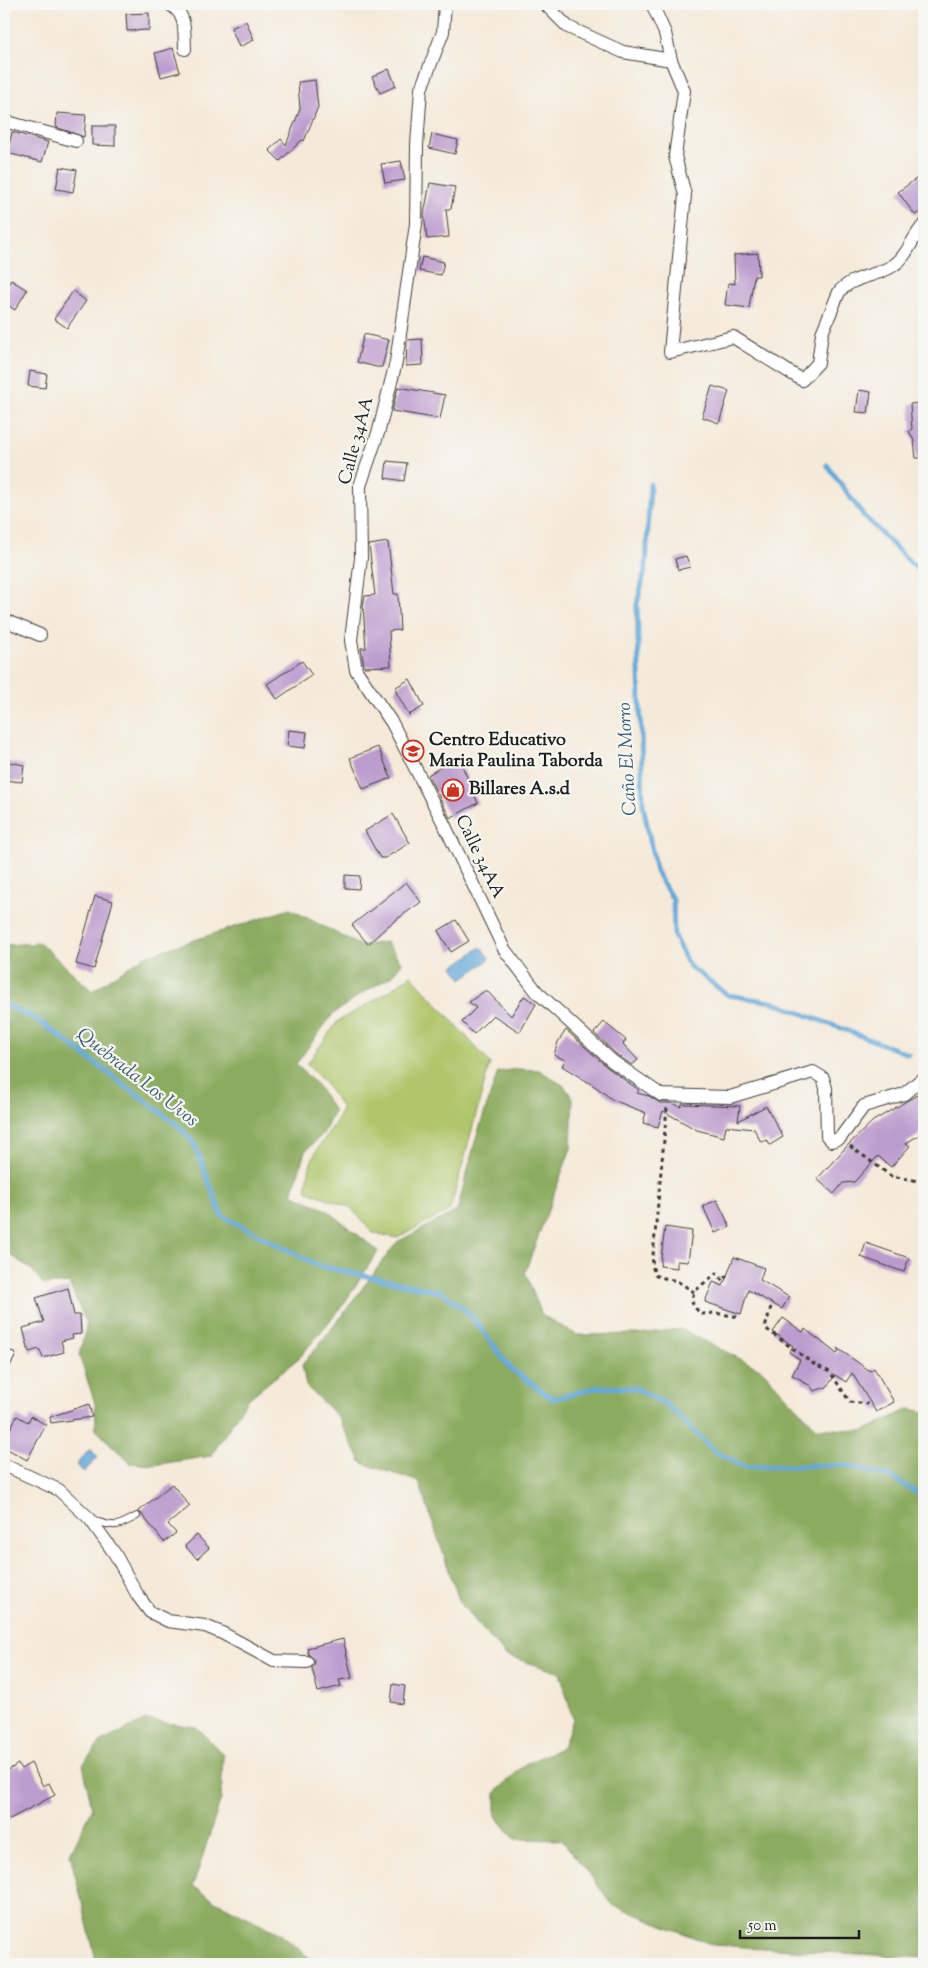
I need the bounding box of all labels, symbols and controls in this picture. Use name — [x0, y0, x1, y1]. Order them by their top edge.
street label: Calle 34AA — [333, 394, 381, 488]
water label: Caño El Morro — [612, 702, 644, 816]
place label: Centro Educativo Maria Paulina Taborda — [429, 728, 604, 775]
school or university icon: Centro Educativo Maria Paulina Taborda — [401, 739, 425, 763]
place label: Billares A.s.d — [469, 777, 571, 803]
shop icon: Billares A.s.d — [441, 778, 465, 802]
street label: Calle 34AA — [448, 811, 511, 904]
water label: Quebrada Los Uvos — [71, 1022, 203, 1134]
scale bar — [740, 1908, 859, 1940]
text: 50 m — [747, 1916, 777, 1937]

